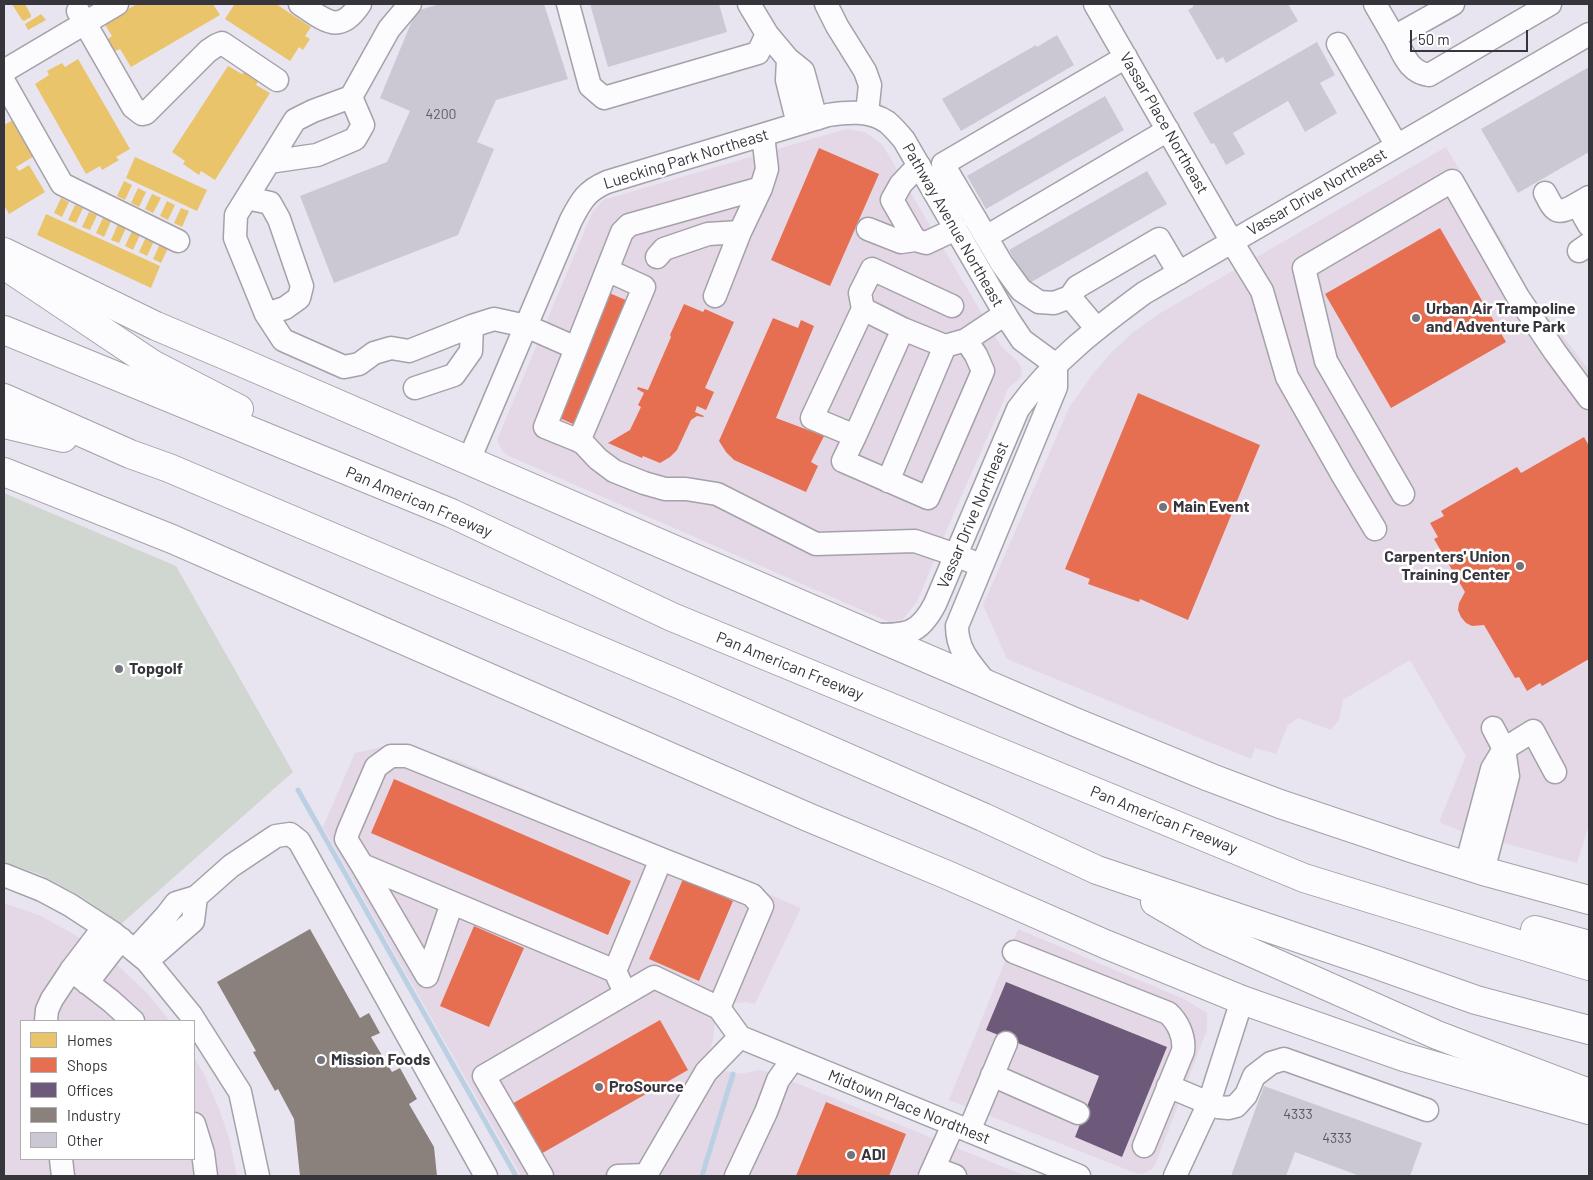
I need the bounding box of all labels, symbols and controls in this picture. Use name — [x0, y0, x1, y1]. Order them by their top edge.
scale bar — [1413, 20, 1530, 52]
text: 50 m — [1418, 30, 1450, 48]
street label: Vassar Place Northeast — [1116, 49, 1212, 197]
house number: 4200 — [425, 106, 457, 122]
street label: Luecking Park Northeast — [601, 125, 771, 193]
street label: Pathway Avenue Northeast — [898, 140, 1008, 310]
street label: Vassar Drive Northeast — [1244, 144, 1390, 240]
place label: Urban Air Trampoline and Adventure Park — [1426, 299, 1575, 337]
marker: Urban Air Trampoline and Adventure Park — [1410, 312, 1422, 324]
street label: Vassar Drive Northeast — [933, 438, 1013, 592]
street label: Pan American Freeway — [343, 462, 495, 542]
place label: Main Event — [1173, 497, 1250, 517]
marker: Main Event — [1157, 501, 1169, 513]
place label: Carpenters' Union Training Center — [1384, 547, 1510, 585]
marker: Carpenters' Union Training Center — [1514, 560, 1526, 572]
street label: Pan American Freeway — [713, 628, 867, 704]
place label: Topgolf — [129, 659, 183, 679]
marker: Topgolf — [113, 663, 125, 675]
street label: Pan American Freeway — [1087, 782, 1241, 858]
legend — [20, 1020, 195, 1160]
text: Homes — [67, 1031, 112, 1049]
place label: Mission Foods — [331, 1050, 430, 1070]
marker: Mission Foods — [315, 1054, 327, 1066]
text: Shops — [67, 1056, 107, 1074]
street label: Midtown Place Nordthest — [825, 1066, 993, 1148]
place label: ProSource — [609, 1077, 684, 1097]
text: Offices — [67, 1081, 113, 1099]
marker: ProSource — [593, 1081, 605, 1093]
text: Industry — [67, 1106, 121, 1124]
house number: 4333 — [1283, 1106, 1313, 1122]
house number: 4333 — [1322, 1130, 1352, 1146]
text: Other — [67, 1131, 103, 1149]
place label: ADI — [861, 1145, 886, 1165]
marker: ADI — [845, 1149, 857, 1161]

